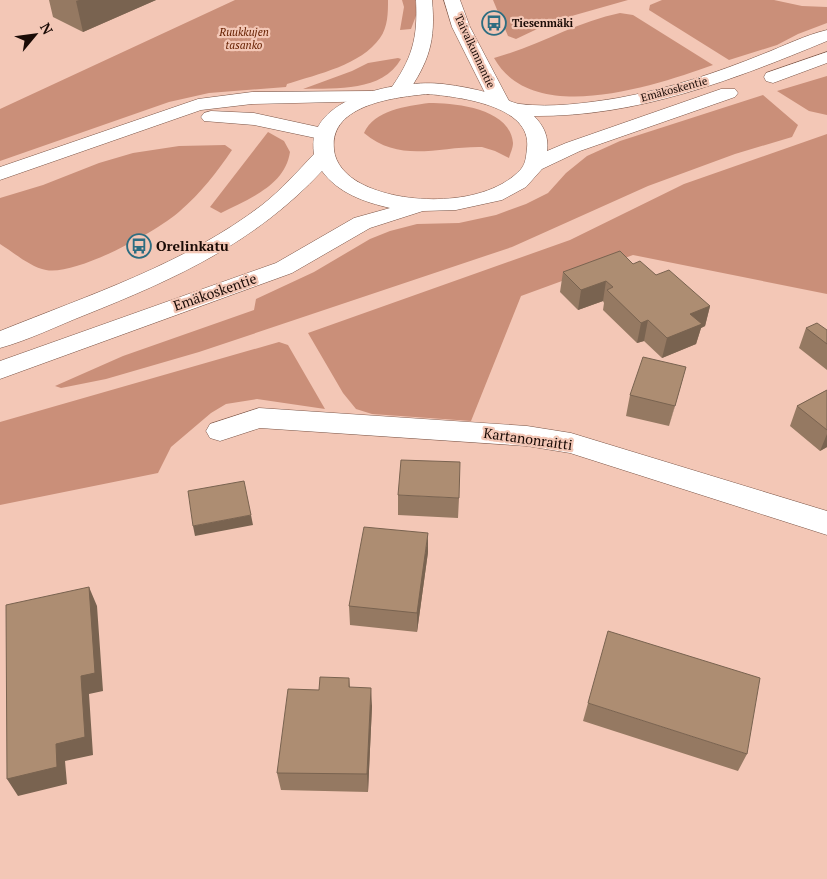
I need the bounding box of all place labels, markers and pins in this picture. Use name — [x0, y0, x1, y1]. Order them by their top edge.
bus stop icon: Tiesenmäki — [481, 10, 507, 36]
place label: Tiesenmäki — [512, 16, 574, 30]
bus stop icon: Orelinkatu — [126, 233, 152, 259]
place label: Orelinkatu — [156, 236, 229, 255]

